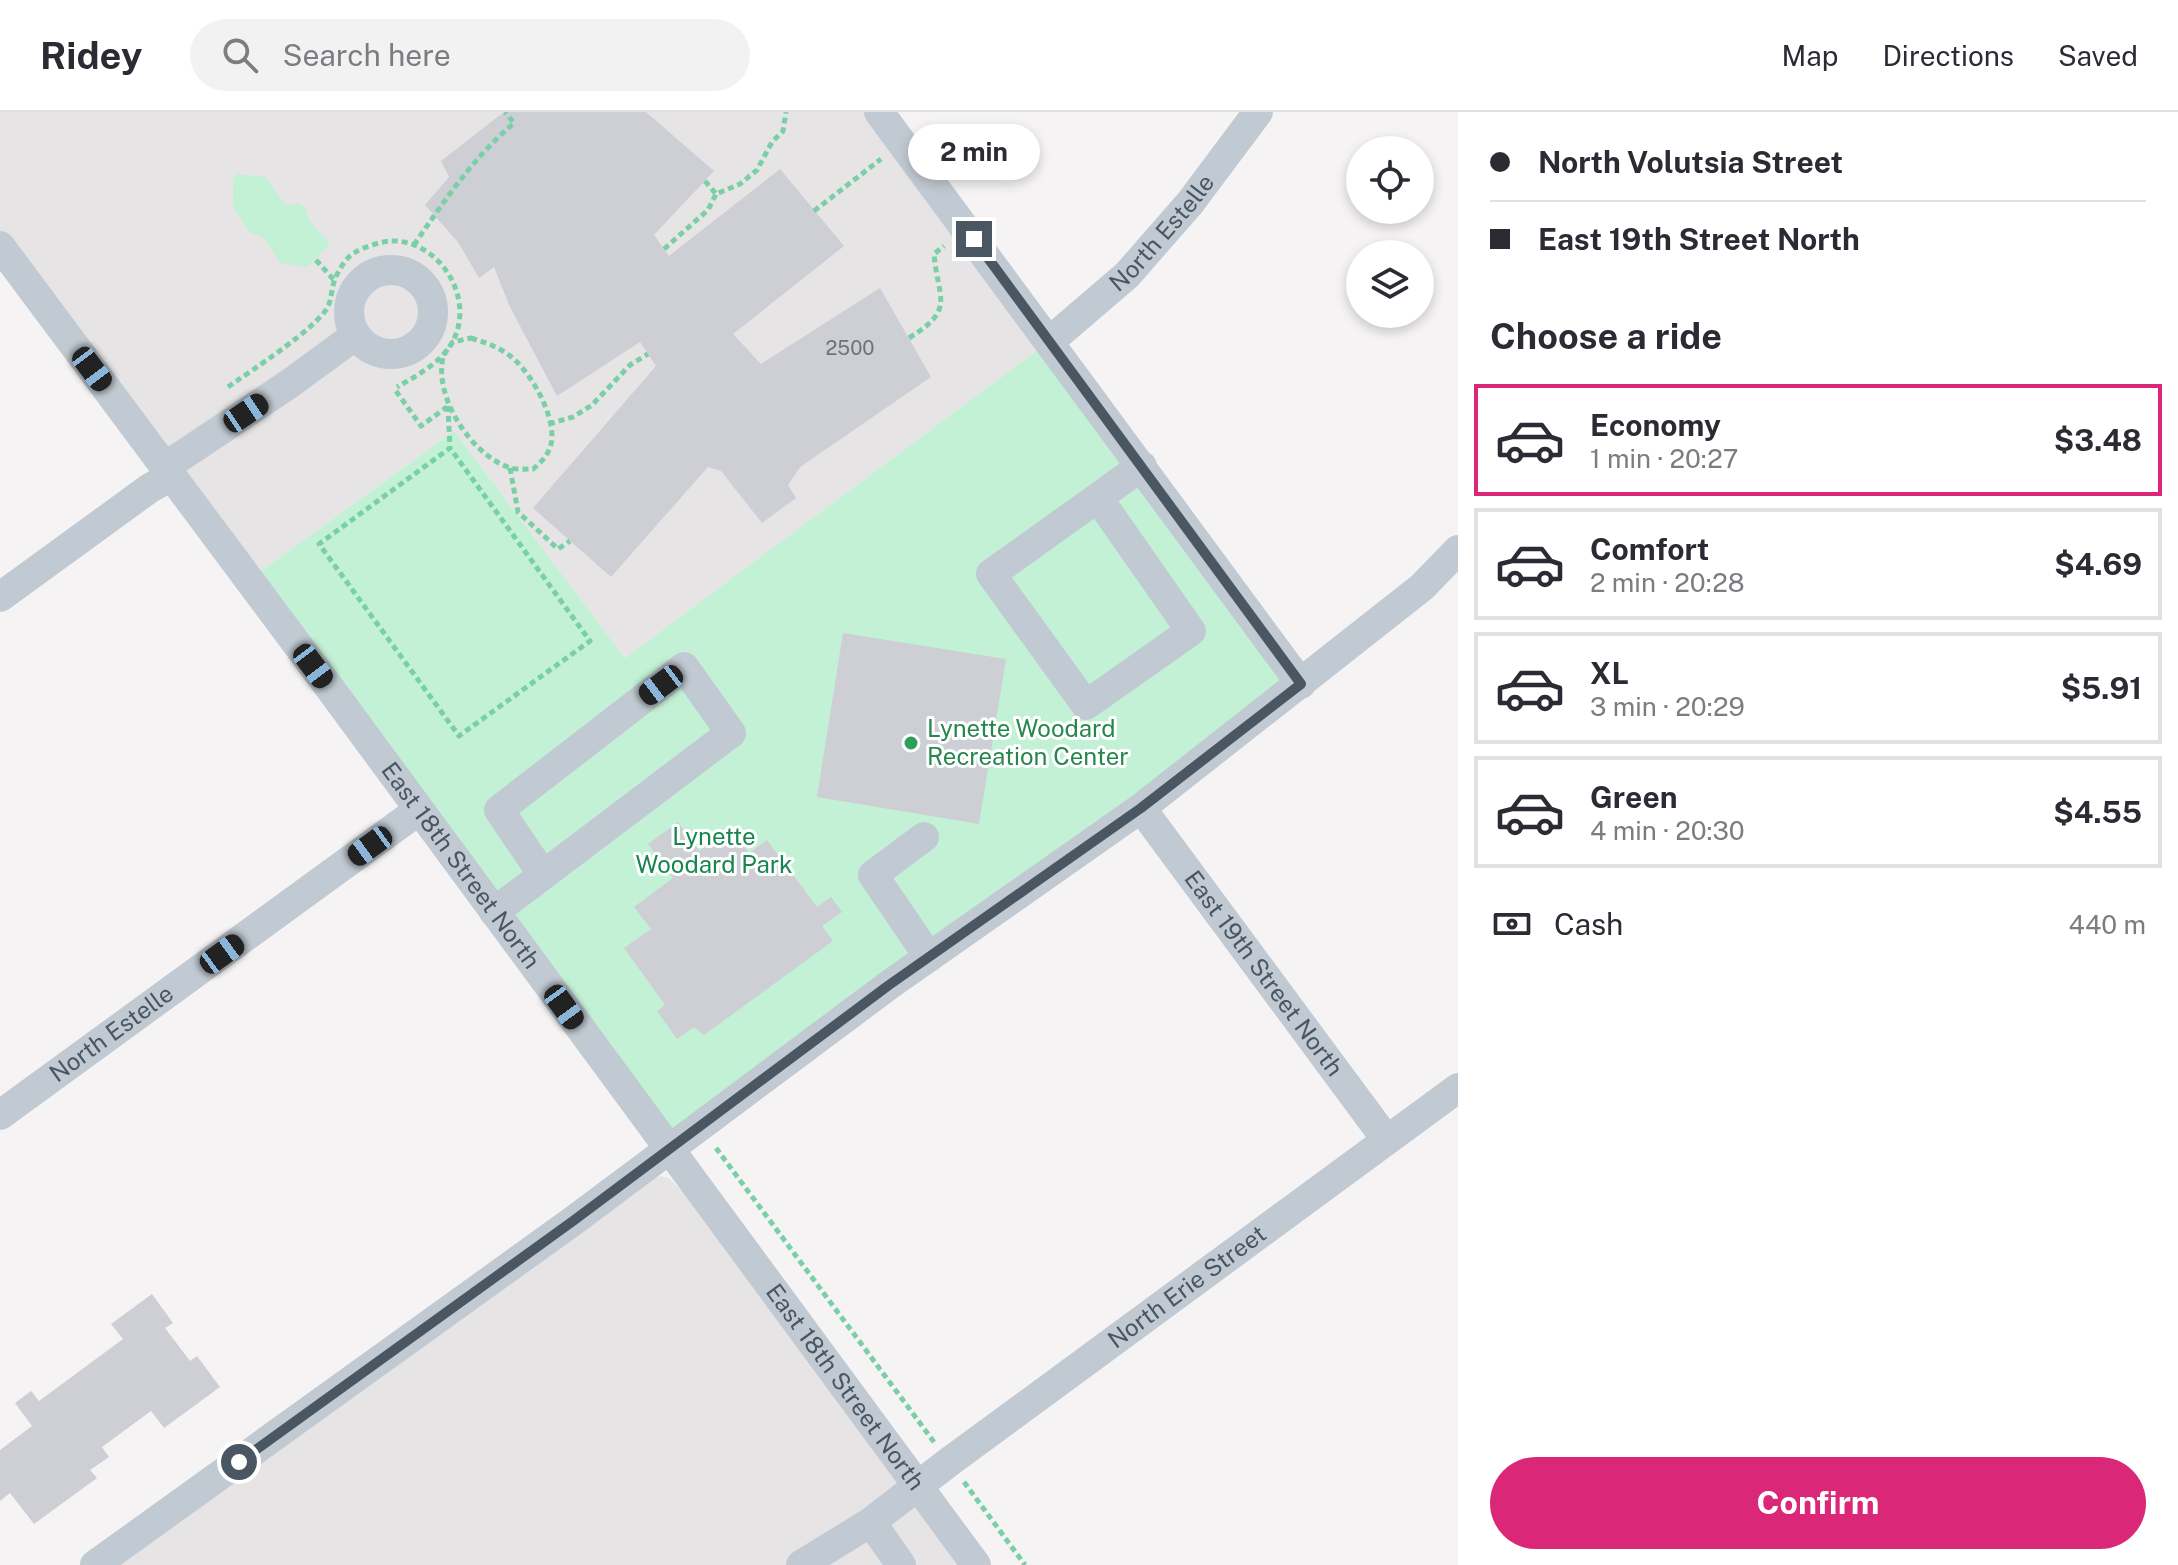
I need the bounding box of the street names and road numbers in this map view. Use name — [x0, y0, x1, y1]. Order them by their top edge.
street label: North Estelle — [1103, 168, 1220, 297]
street label: East 18th Street North — [376, 756, 547, 974]
street label: East 19th Street North — [1179, 865, 1350, 1081]
street label: North Estelle — [44, 979, 178, 1087]
street label: North Erie Street — [1102, 1219, 1271, 1353]
street label: East 18th Street North — [761, 1278, 931, 1495]

